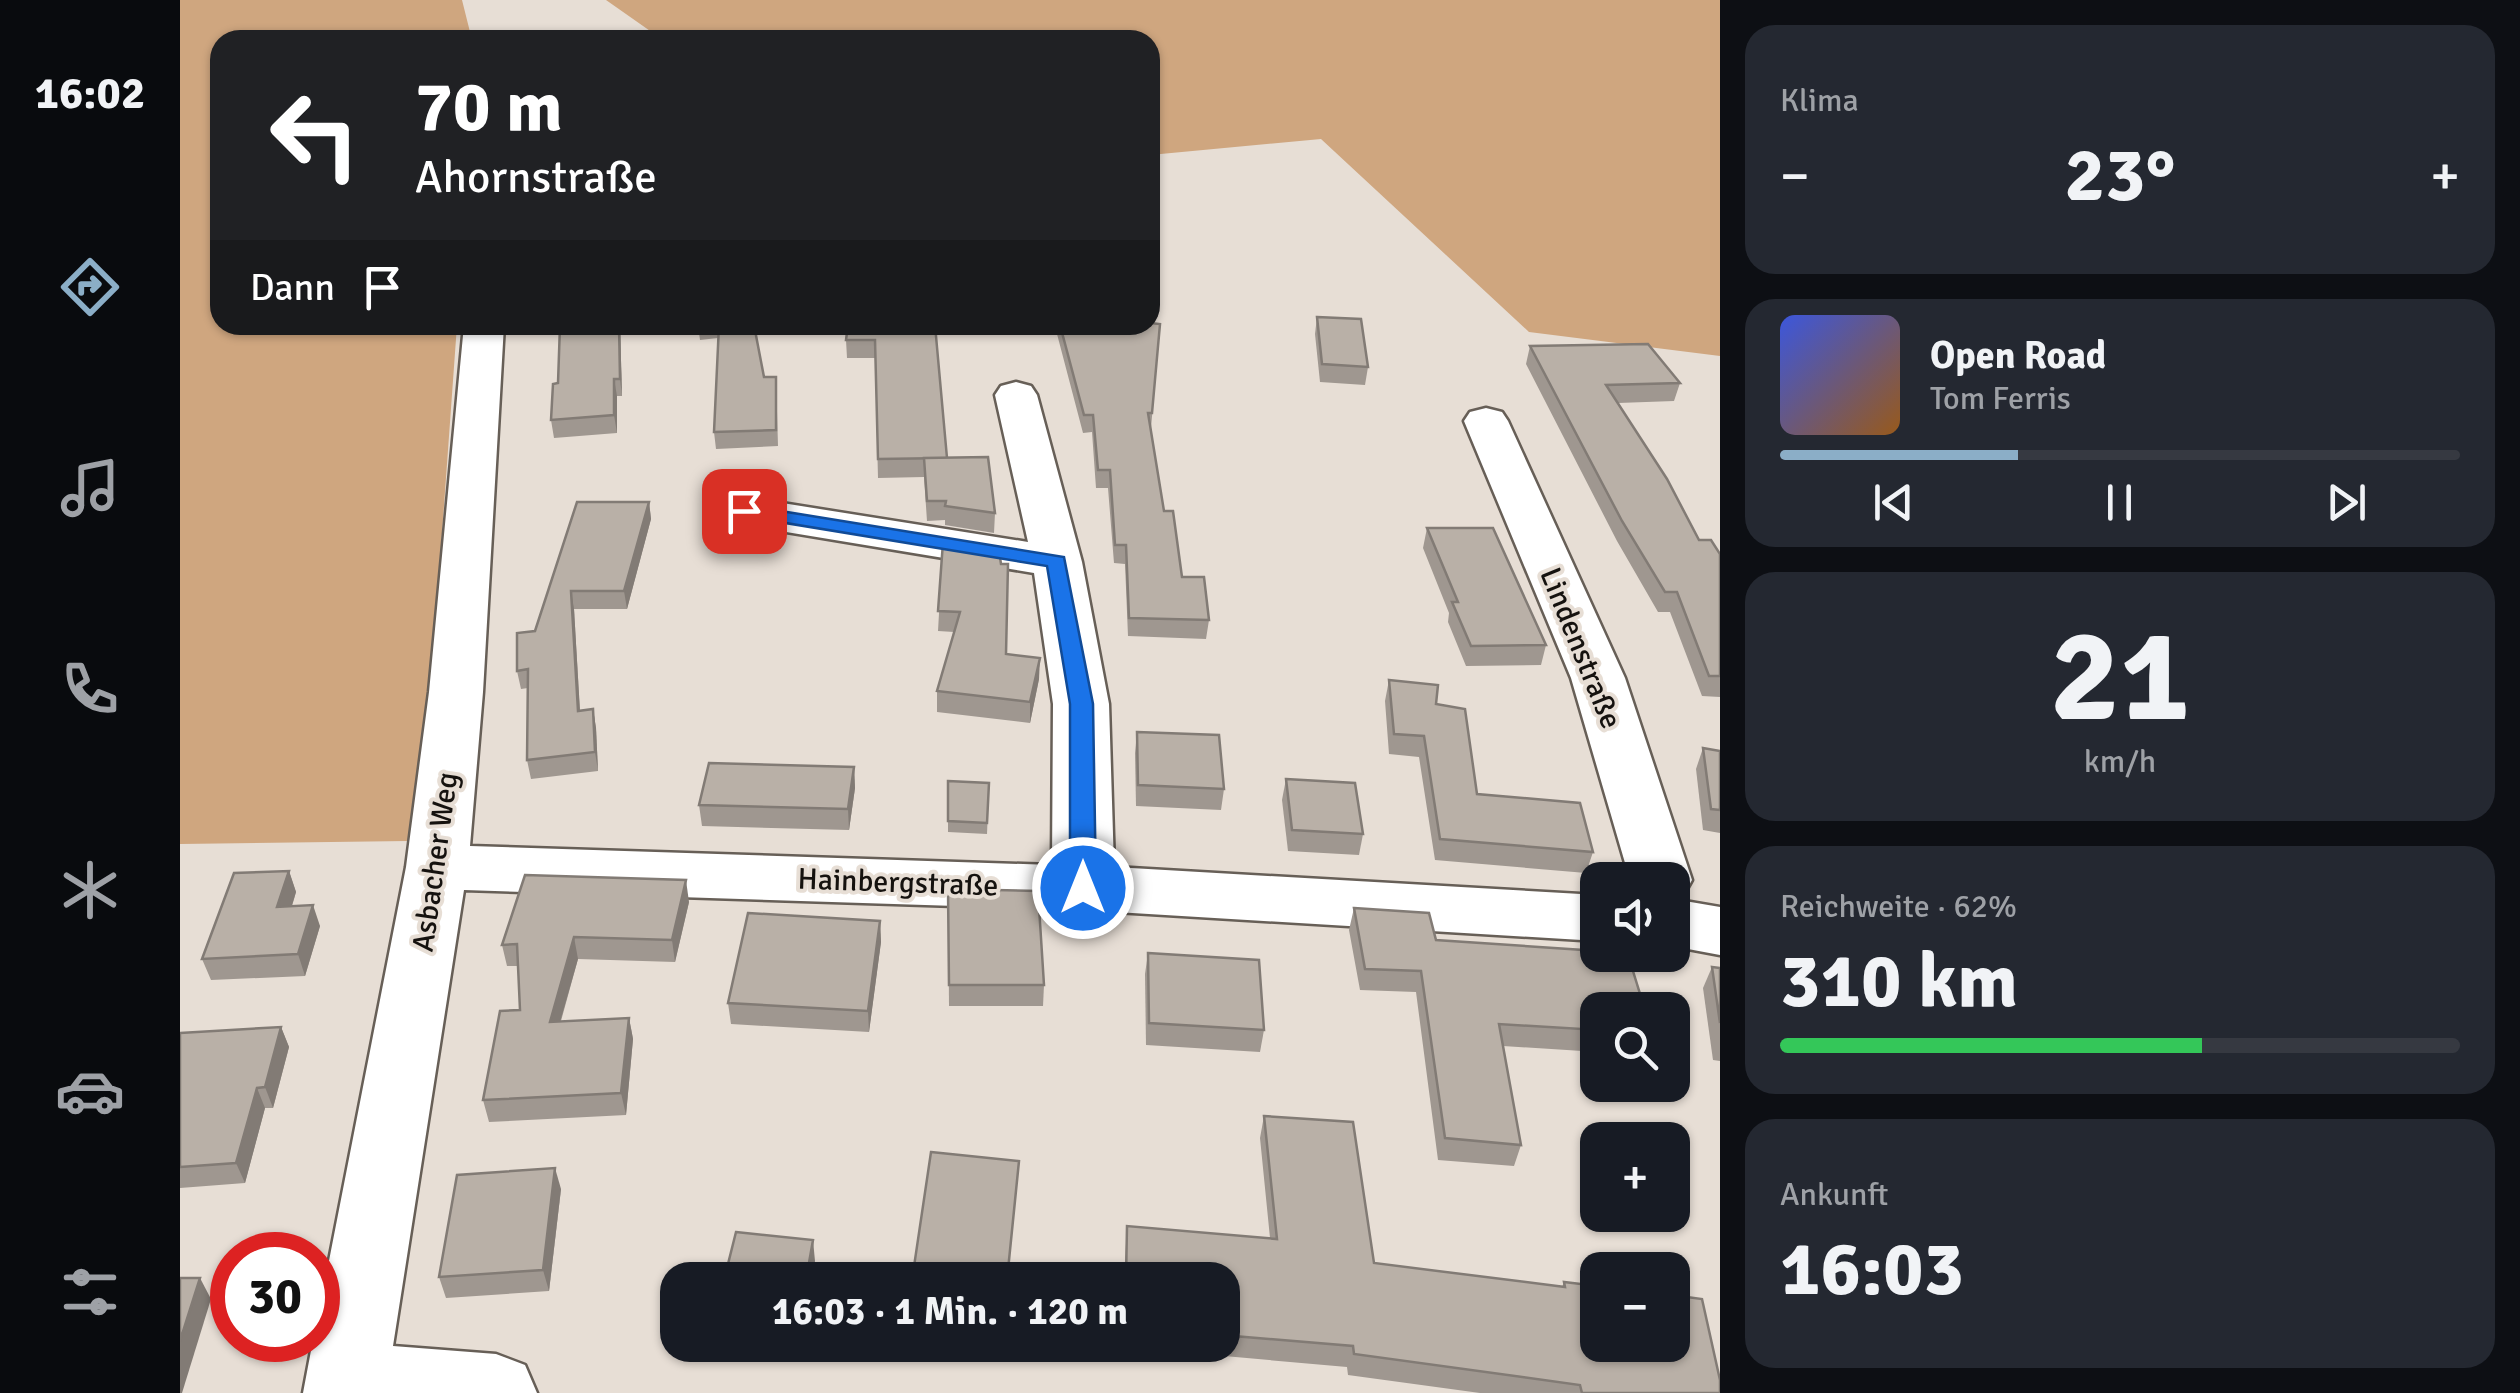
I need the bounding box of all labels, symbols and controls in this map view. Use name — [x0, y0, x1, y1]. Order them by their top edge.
text: 70 m — [415, 64, 563, 150]
text: 16:02 — [35, 66, 145, 121]
icon: left — [250, 70, 380, 200]
text: Klima — [1780, 81, 1859, 120]
text: 23° — [2065, 129, 2176, 222]
text: − — [1780, 142, 1810, 210]
text: + — [2430, 142, 2460, 210]
text: Ahornstraße — [415, 150, 657, 205]
icon: directions — [55, 252, 125, 322]
icon: arrive — [355, 260, 410, 315]
text: Dann — [250, 264, 335, 311]
text: Open Road — [1930, 332, 2106, 379]
text: Tom Ferris — [1930, 379, 2071, 418]
icon: music — [55, 453, 125, 523]
pin — [702, 469, 787, 554]
icon: previous — [1866, 475, 1921, 530]
icon: pause — [2092, 475, 2147, 530]
icon: next — [2319, 475, 2374, 530]
icon: arrive — [717, 484, 772, 539]
street label: Lindenstraße — [1531, 562, 1630, 734]
text: 21 — [2050, 597, 2190, 757]
icon: phone — [55, 654, 125, 724]
text: km/h — [2084, 742, 2156, 781]
street label: Asbacher Weg — [405, 770, 466, 954]
position arrow — [1031, 836, 1135, 940]
icon: climate — [55, 855, 125, 925]
street label: Hainbergstraße — [797, 861, 999, 904]
map controls — [1580, 862, 1690, 1362]
button: sound — [1580, 862, 1690, 972]
text: Reichweite · 62% — [1780, 887, 2017, 926]
text: 310 km — [1780, 935, 2018, 1028]
button: search — [1580, 992, 1690, 1102]
icon: car — [55, 1056, 125, 1126]
button: + — [1580, 1122, 1690, 1232]
text: Ankunft — [1780, 1175, 1888, 1214]
text: 16:03 — [1780, 1223, 1964, 1316]
speed limit sign: 30 — [210, 1232, 340, 1362]
button: − — [1580, 1252, 1690, 1362]
icon: filters — [55, 1257, 125, 1327]
text: 16:03 · 1 Min. · 120 m — [772, 1288, 1128, 1335]

